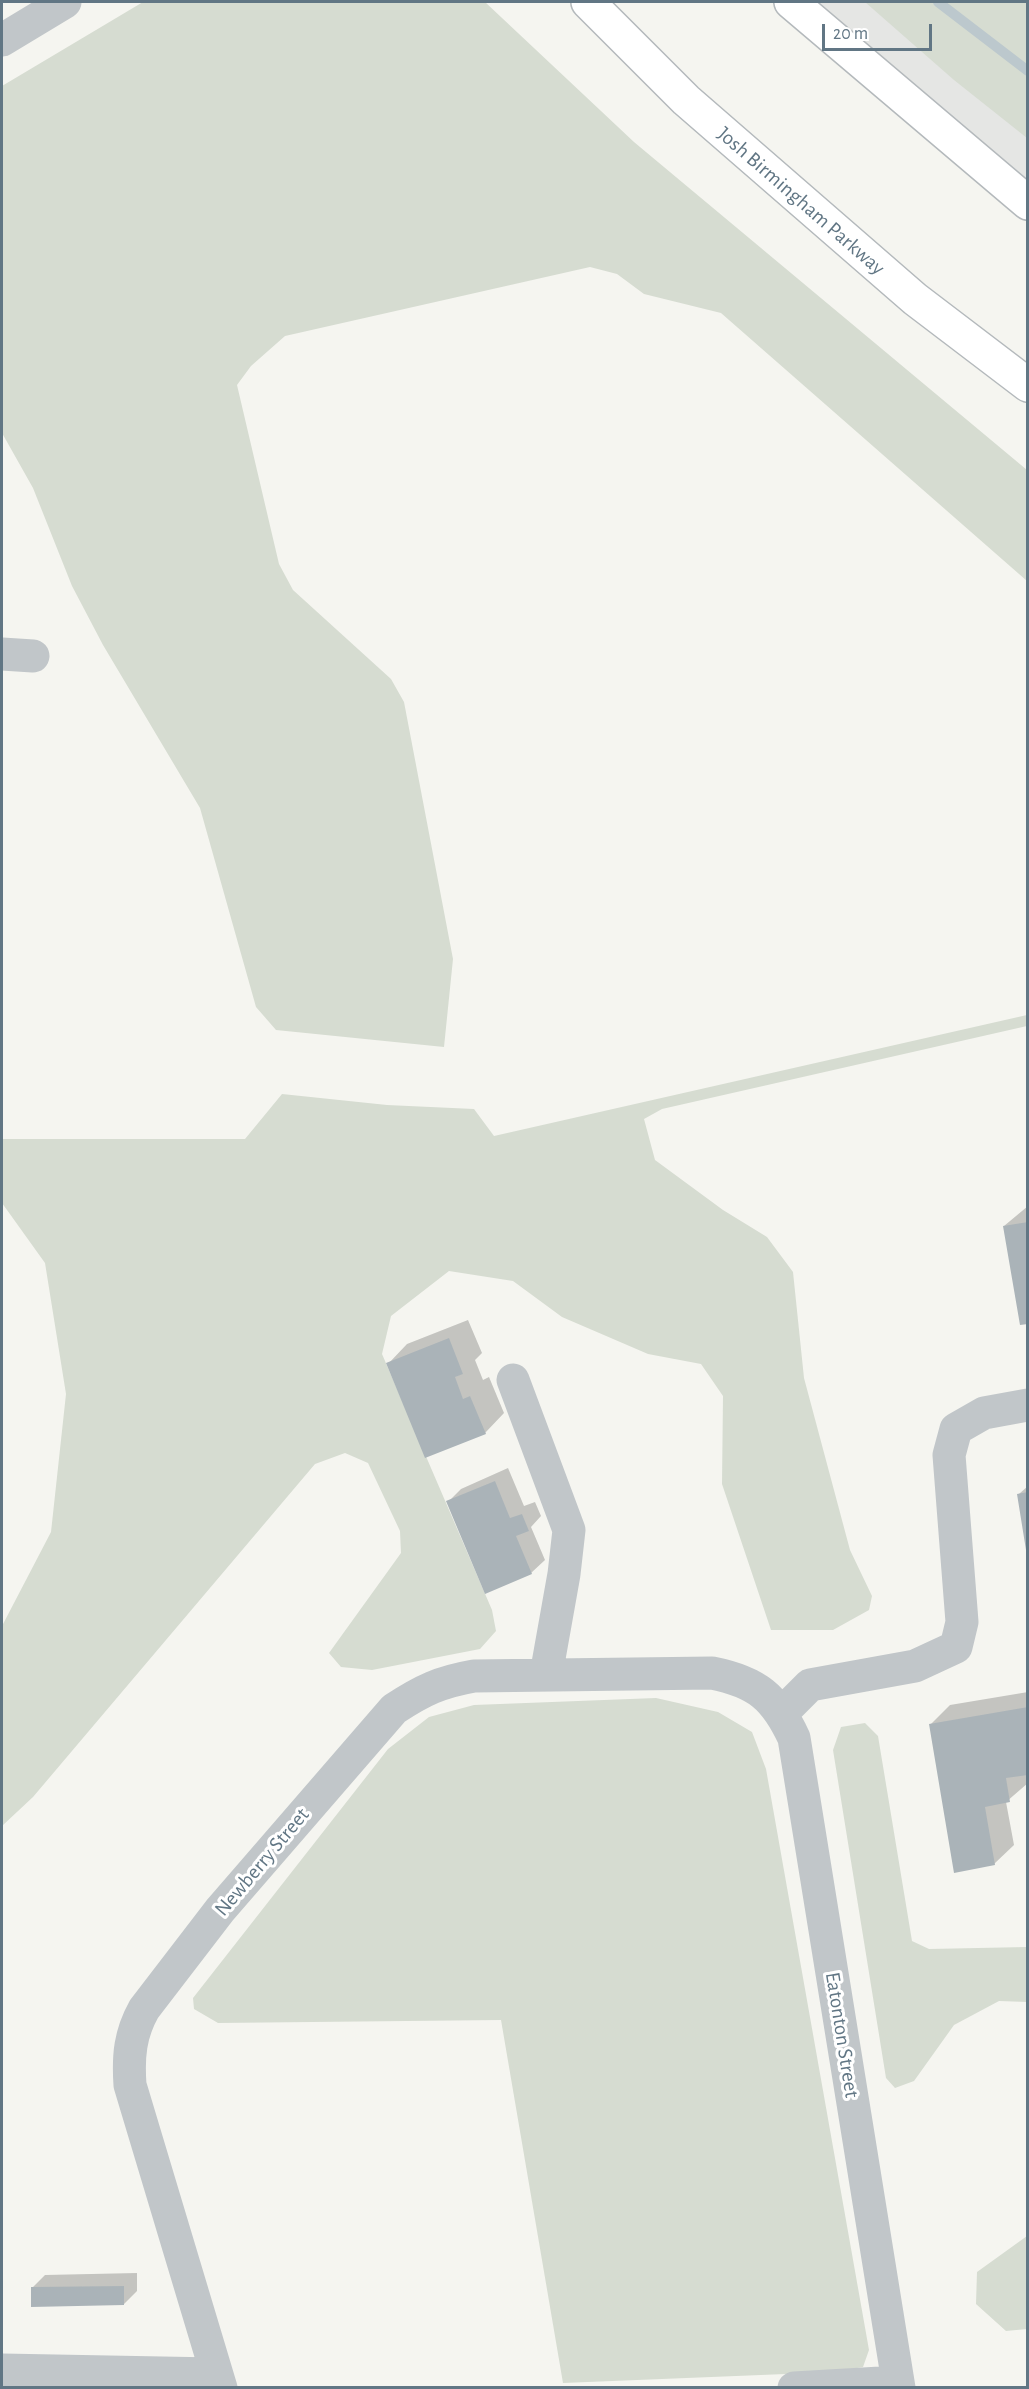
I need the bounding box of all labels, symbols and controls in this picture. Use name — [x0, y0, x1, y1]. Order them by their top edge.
scale bar — [825, 12, 934, 50]
text: 20 m — [833, 25, 868, 43]
street label: Josh Birmingham Parkway — [712, 121, 890, 281]
street label: Newberry Street — [209, 1803, 315, 1921]
street label: Eatonton Street — [820, 1970, 864, 2100]

